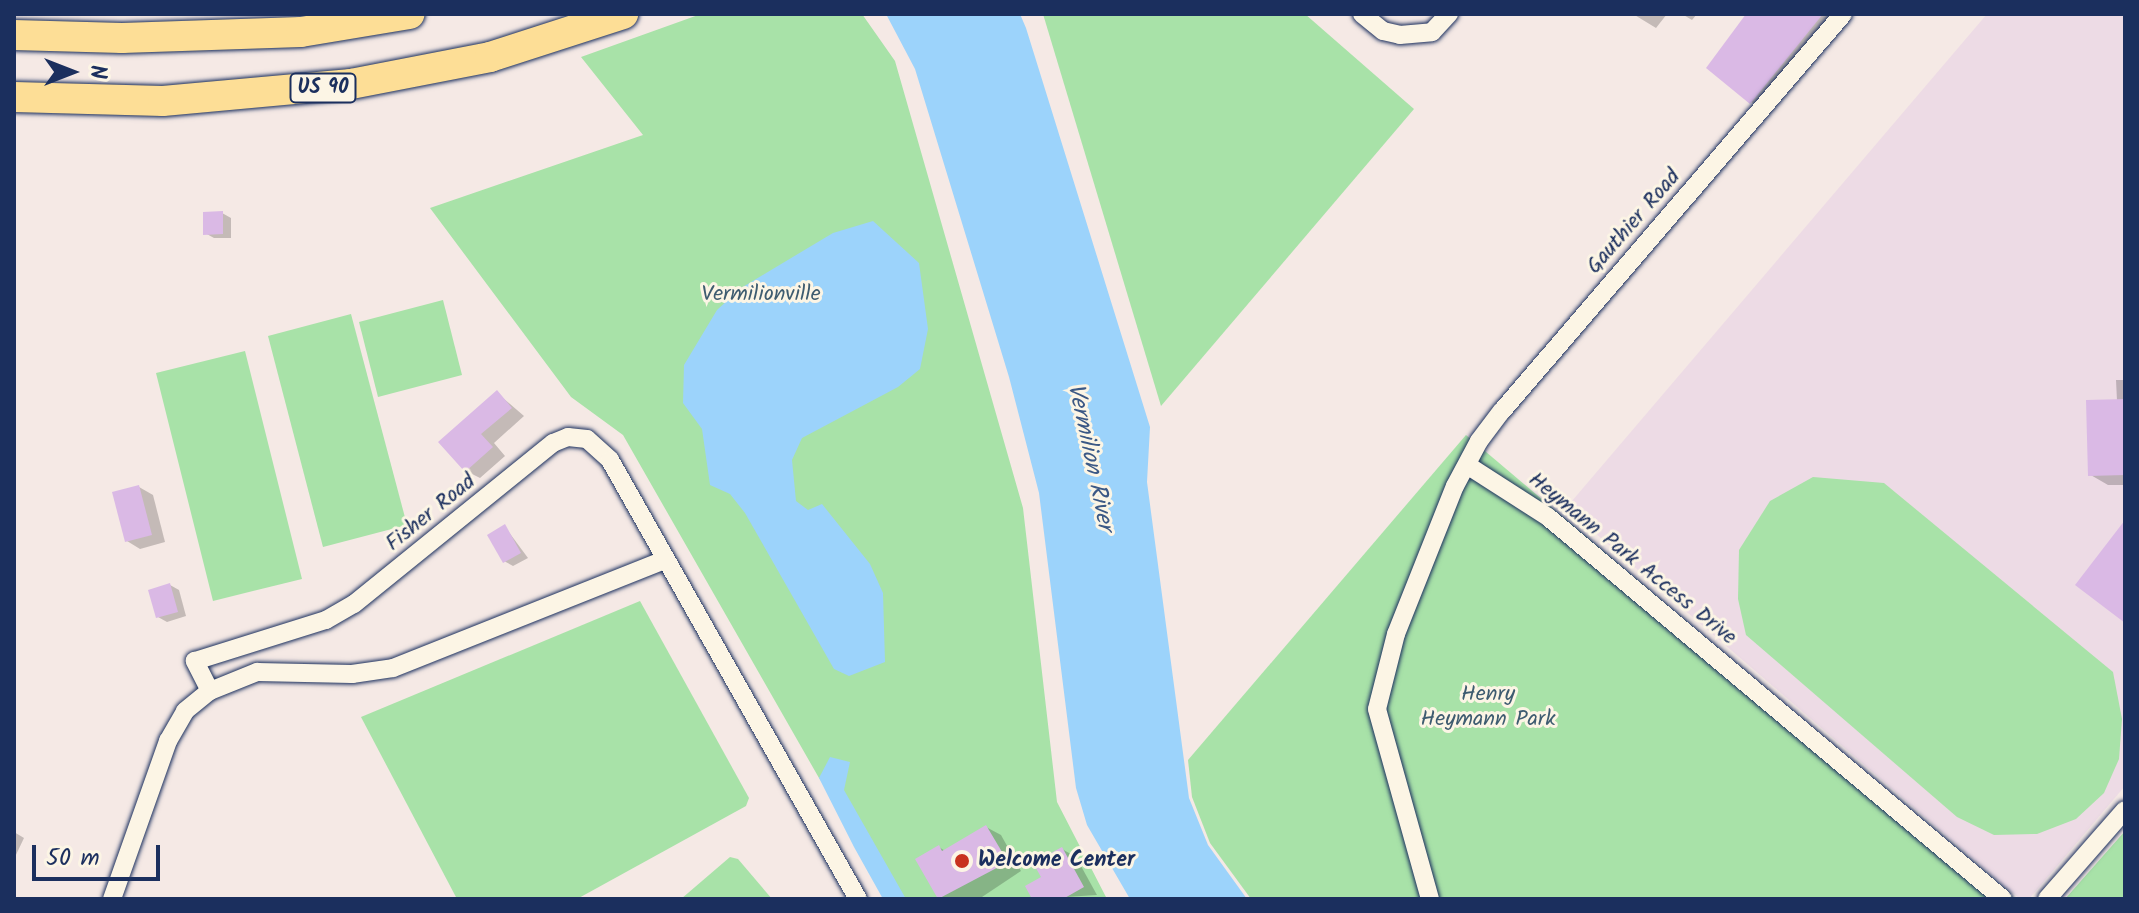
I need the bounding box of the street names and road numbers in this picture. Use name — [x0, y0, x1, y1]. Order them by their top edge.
road number: US 90 — [289, 72, 357, 104]
street label: Gauthier Road — [1581, 164, 1687, 280]
street label: Heymann Park Access Drive — [1523, 467, 1741, 651]
street label: Fisher Road — [381, 469, 481, 557]

